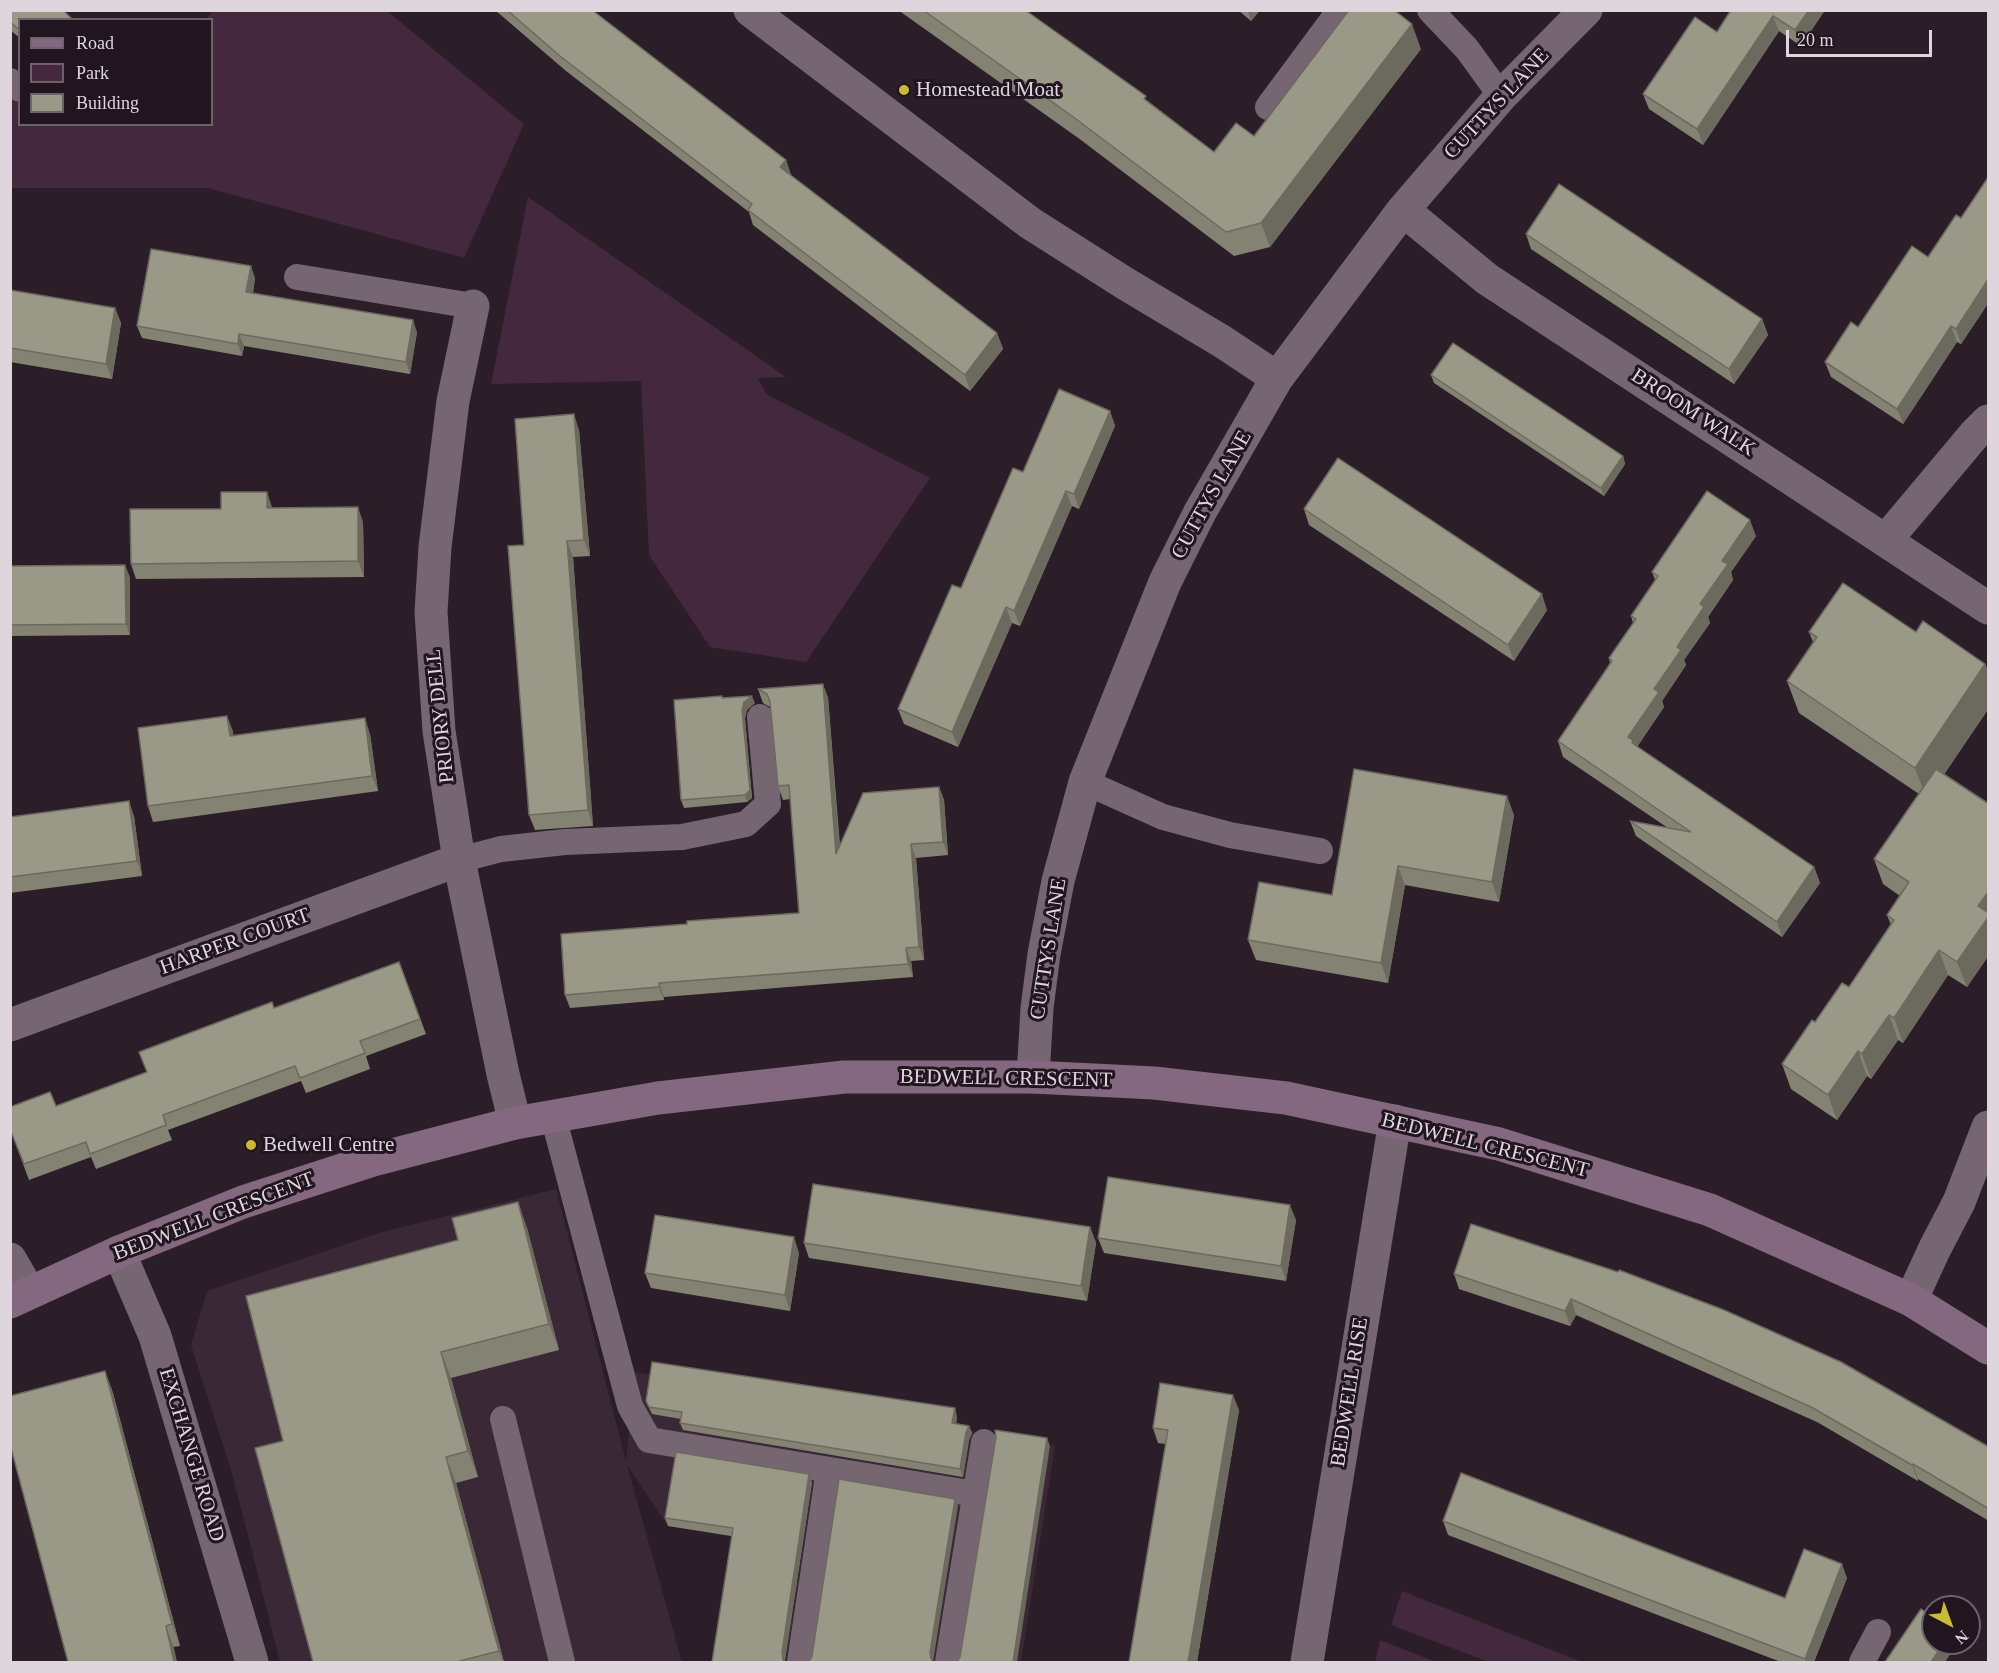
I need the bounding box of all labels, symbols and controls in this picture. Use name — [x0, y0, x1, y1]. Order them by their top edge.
legend — [18, 18, 213, 126]
scale bar — [1789, 18, 1934, 56]
text: 20 m — [1797, 30, 1834, 50]
text: Road — [76, 33, 114, 53]
street label: CUTTYS LANE — [1439, 43, 1555, 165]
text: Park — [76, 63, 109, 83]
place label: Homestead Moat — [916, 77, 1060, 103]
marker: Homestead Moat — [897, 83, 911, 97]
text: Building — [76, 93, 139, 113]
street label: BROOM WALK — [1626, 364, 1760, 462]
street label: CUTTYS LANE — [1166, 426, 1258, 564]
street label: PRIORY DELL — [421, 648, 461, 784]
street label: CUTTYS LANE — [1025, 876, 1073, 1022]
street label: HARPER COURT — [156, 903, 314, 981]
street label: BEDWELL CRESCENT — [899, 1065, 1113, 1093]
street label: BEDWELL CRESCENT — [1379, 1108, 1591, 1184]
place label: Bedwell Centre — [263, 1132, 394, 1158]
marker: Bedwell Centre — [244, 1138, 258, 1152]
street label: BEDWELL CRESCENT — [110, 1167, 318, 1267]
street label: BEDWELL RISE — [1326, 1315, 1374, 1469]
street label: EXCHANGE ROAD — [153, 1365, 229, 1545]
north arrow — [1921, 1595, 1981, 1655]
text: N — [1952, 1627, 1972, 1648]

